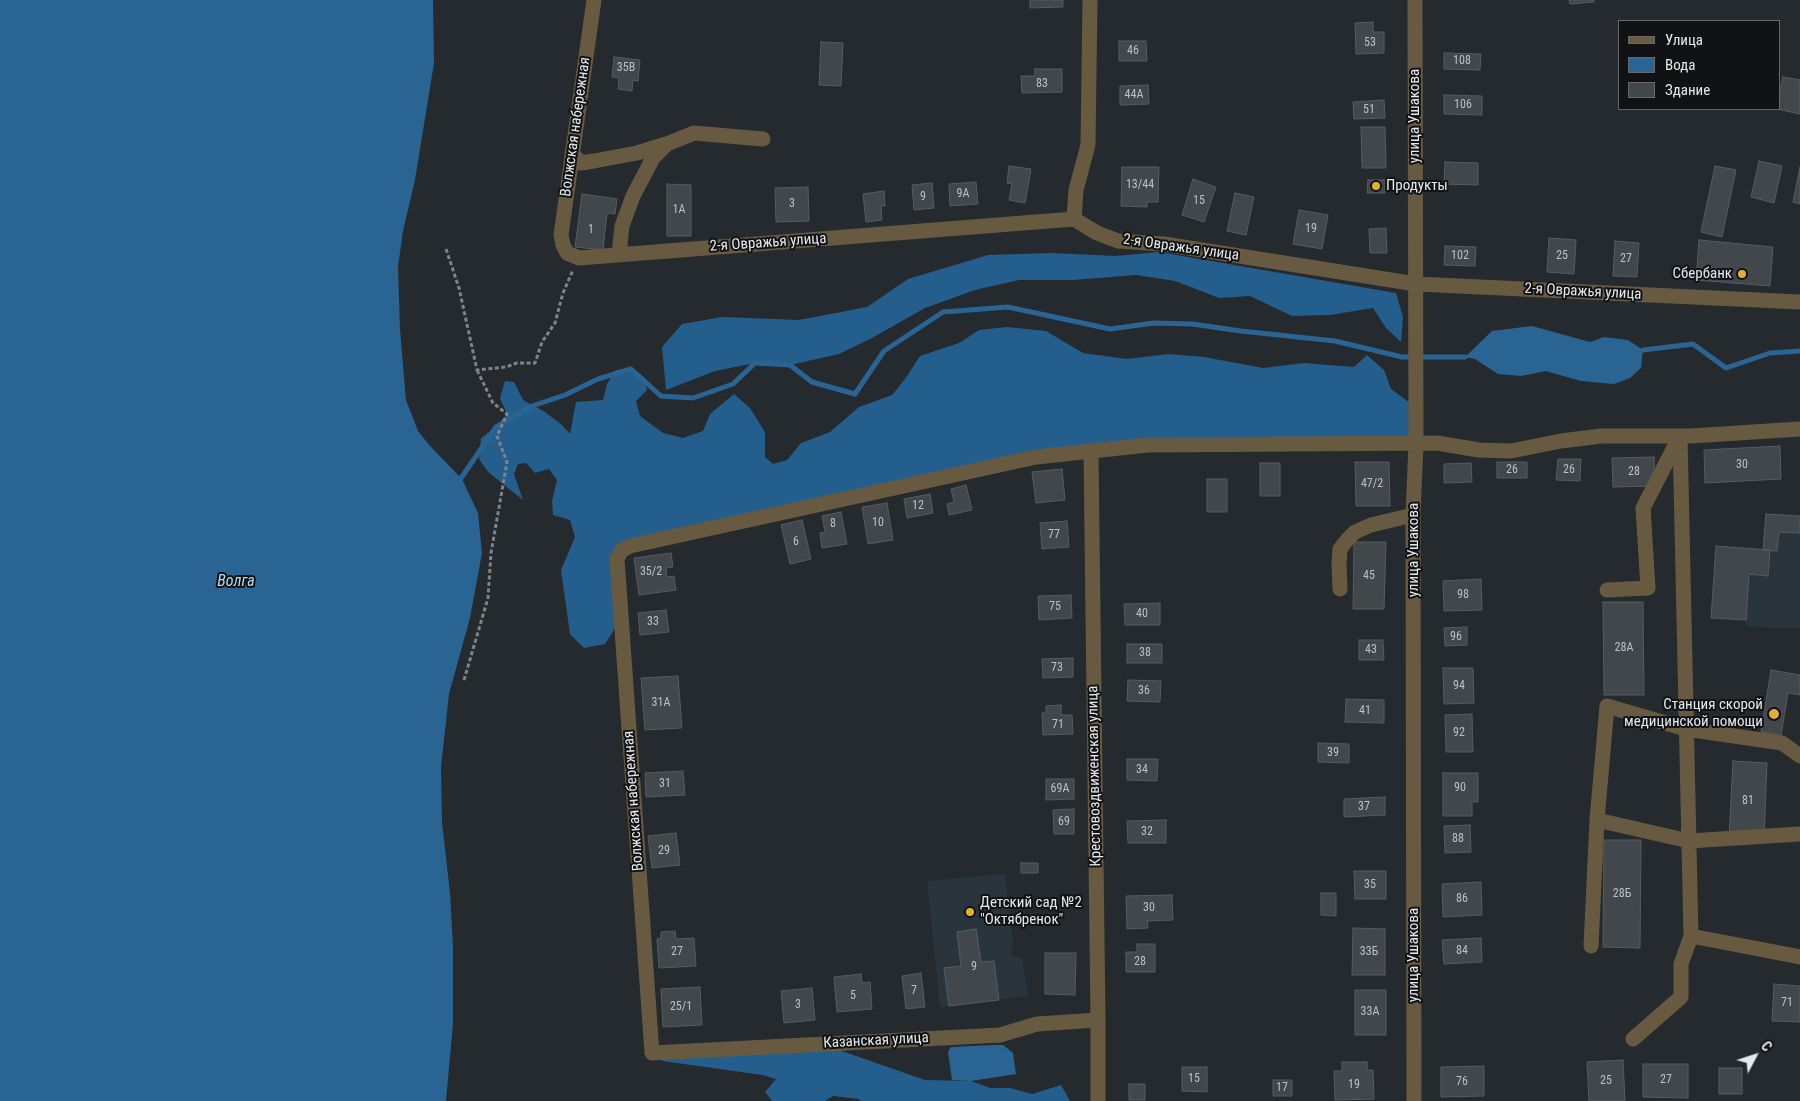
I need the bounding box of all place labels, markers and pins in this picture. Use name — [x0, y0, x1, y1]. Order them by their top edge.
place label: Продукты — [1386, 177, 1448, 195]
marker: Продукты — [1370, 180, 1382, 192]
place label: Сбербанк — [1672, 265, 1732, 283]
marker: Сбербанк — [1736, 268, 1748, 280]
place label: Станция скорой медицинской помощи — [1624, 696, 1763, 731]
marker: Станция скорой медицинской помощи — [1767, 707, 1781, 721]
place label: Детский сад №2 "Октябренок" — [980, 894, 1082, 929]
marker: Детский сад №2 "Октябренок" — [964, 906, 976, 918]

